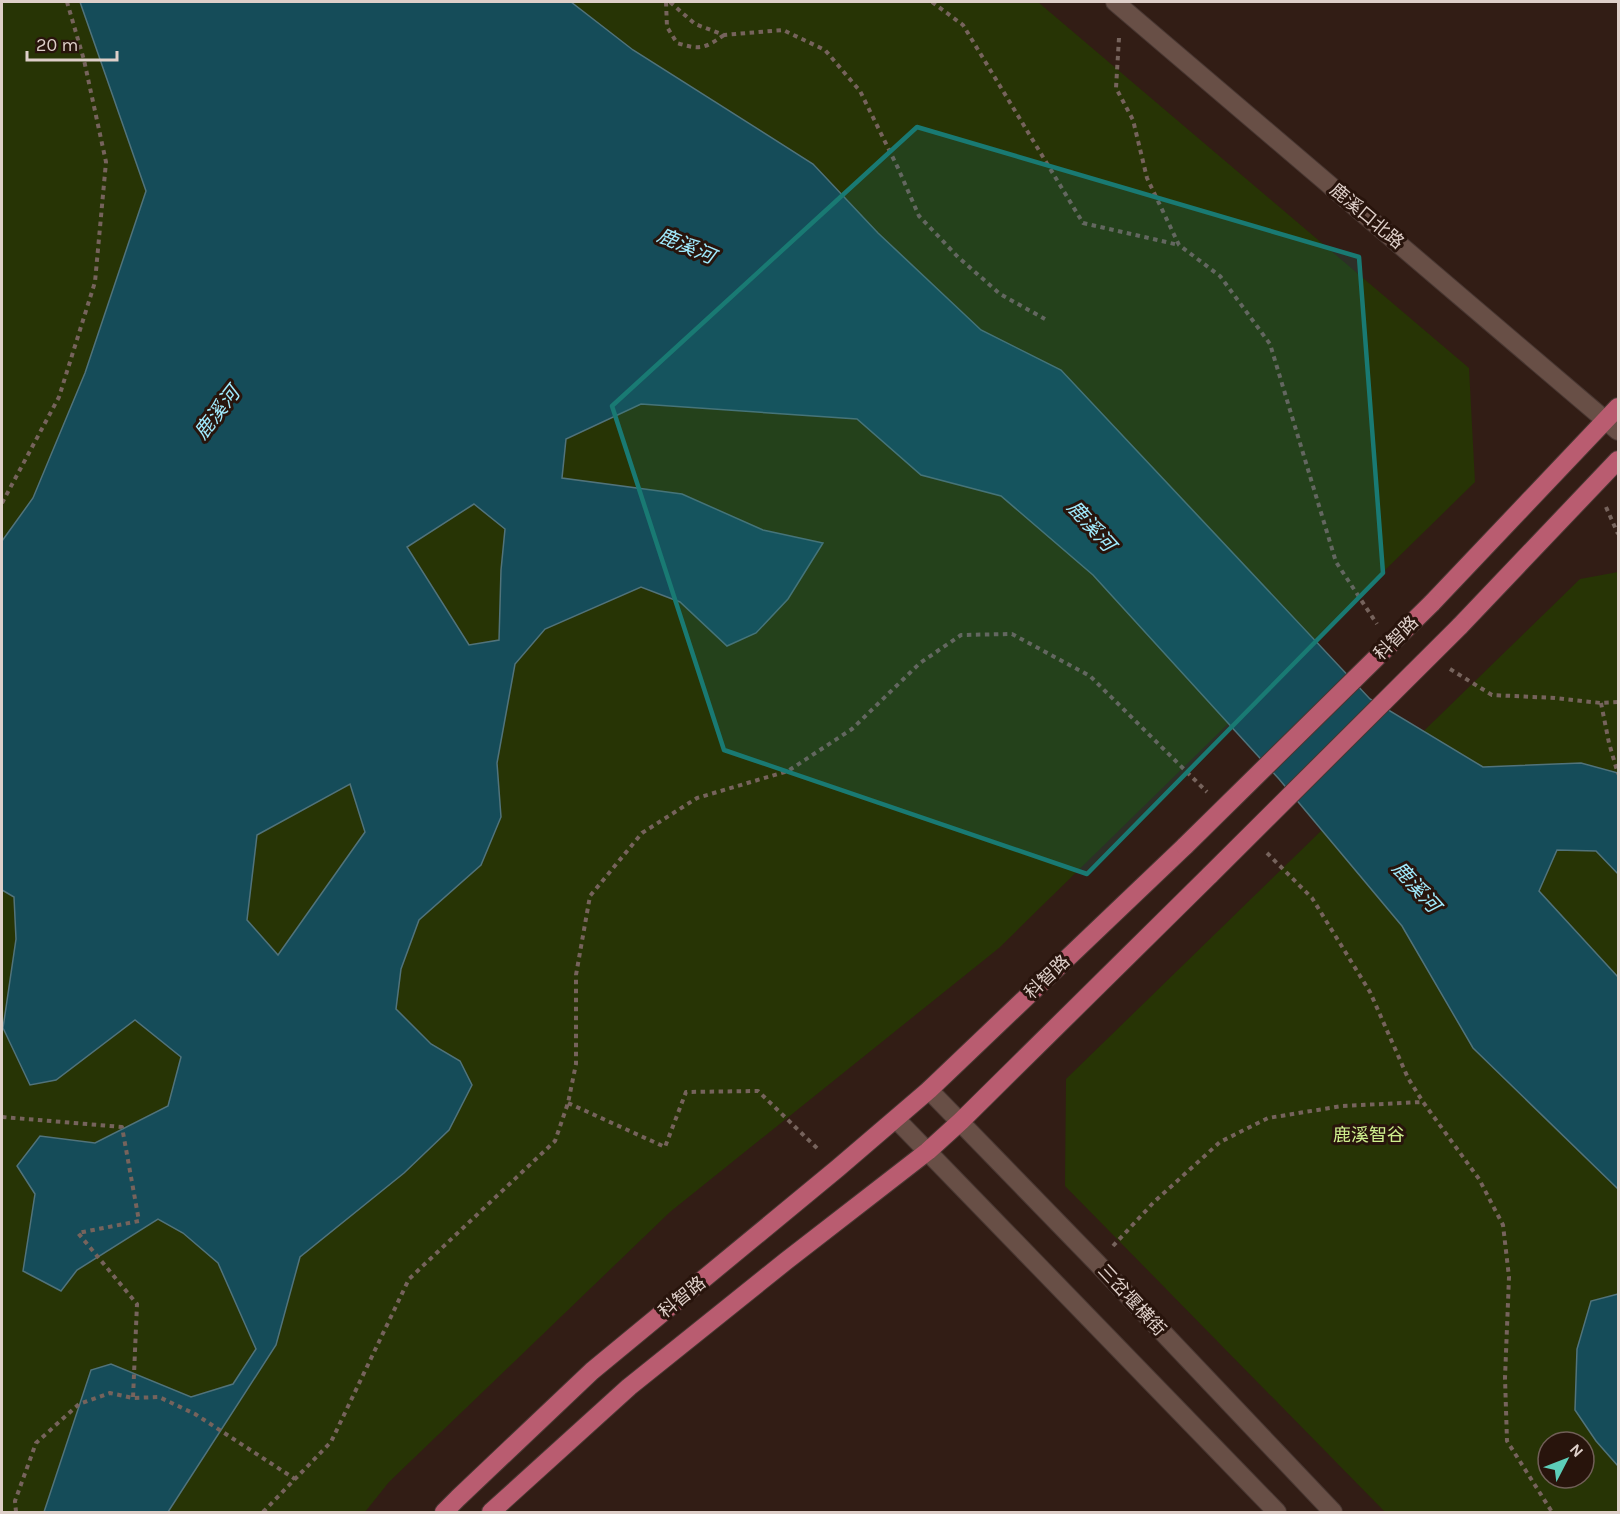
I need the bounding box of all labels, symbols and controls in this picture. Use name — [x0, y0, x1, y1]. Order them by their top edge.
scale bar — [27, 24, 117, 62]
text: 20 m — [36, 34, 78, 56]
street label: 鹿溪口北路 — [1325, 179, 1409, 253]
water label: 鹿溪河 — [654, 224, 722, 270]
water label: 鹿溪河 — [189, 379, 247, 444]
water label: 鹿溪河 — [1062, 496, 1122, 559]
street label: 科智路 — [1369, 611, 1423, 665]
water label: 鹿溪河 — [1387, 857, 1447, 920]
street label: 科智路 — [1020, 950, 1074, 1004]
park label: 鹿溪智谷 — [1333, 1124, 1405, 1146]
street label: 三岔堰横街 — [1093, 1260, 1171, 1340]
street label: 科智路 — [654, 1271, 710, 1323]
north arrow — [1536, 1430, 1596, 1490]
text: N — [1566, 1440, 1588, 1461]

